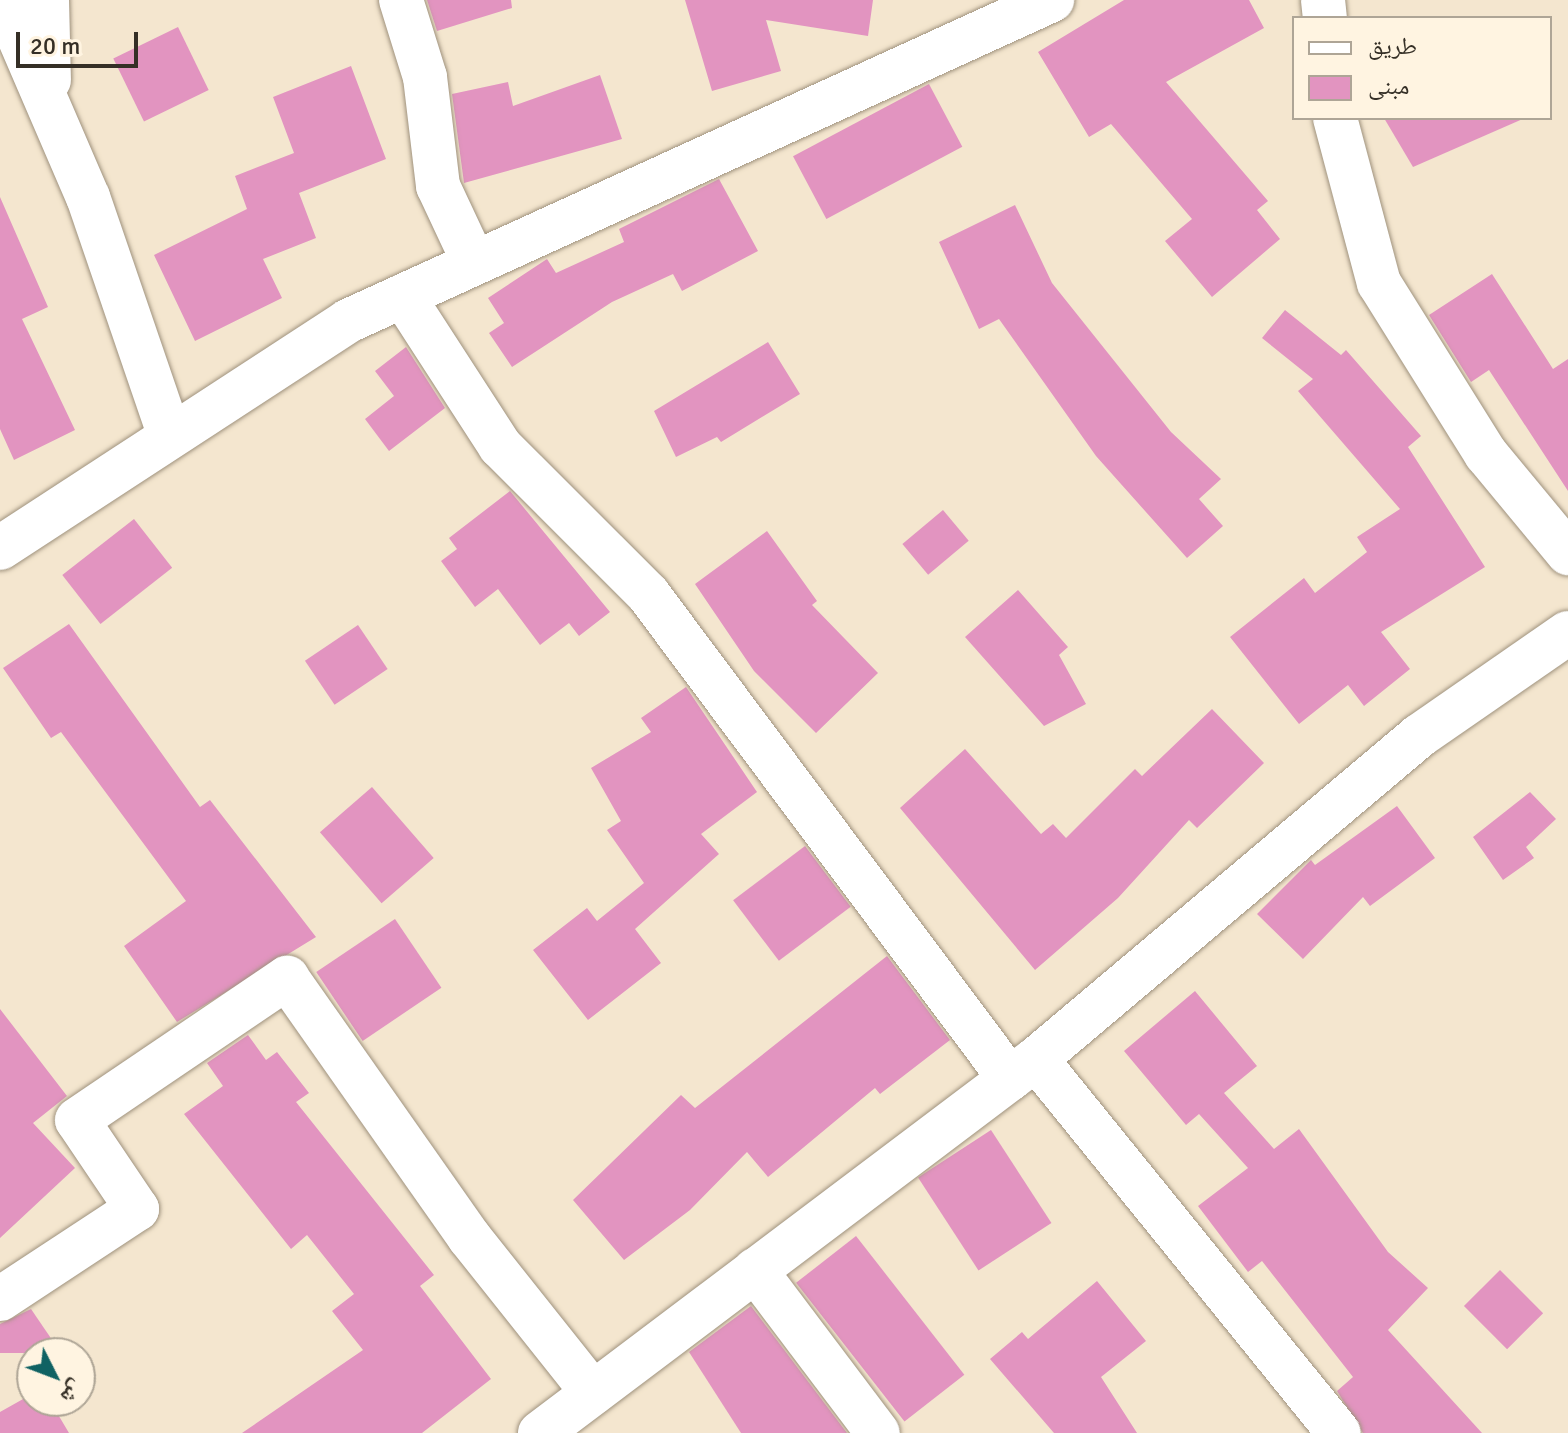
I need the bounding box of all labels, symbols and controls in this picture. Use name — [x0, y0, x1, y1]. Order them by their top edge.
scale bar — [20, 16, 142, 66]
legend — [1292, 16, 1552, 120]
text: 20 m — [30, 31, 80, 61]
text: طريق — [1368, 31, 1417, 61]
text: مبنى — [1368, 71, 1409, 101]
north arrow — [16, 1337, 96, 1417]
text: ش — [55, 1374, 91, 1410]

